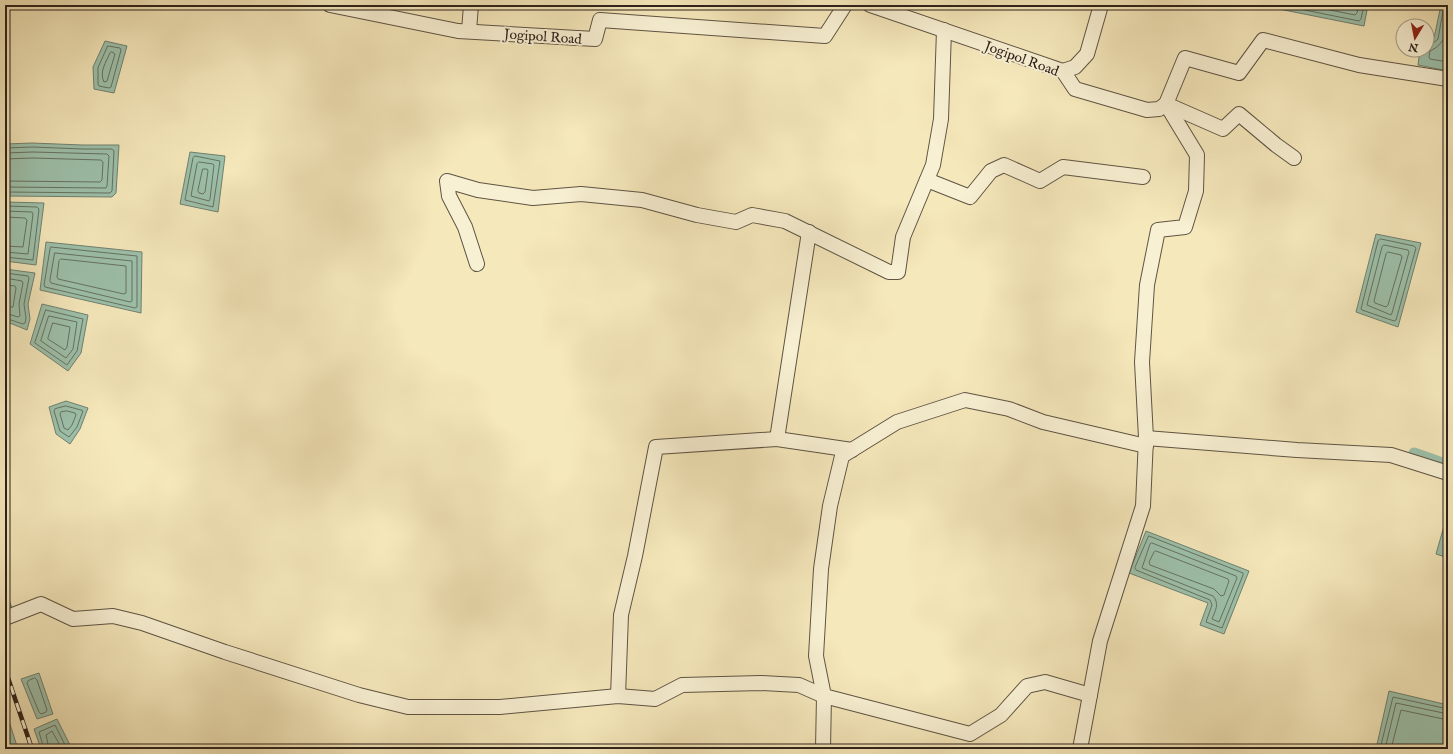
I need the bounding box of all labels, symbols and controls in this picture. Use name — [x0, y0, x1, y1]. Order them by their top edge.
north arrow — [1395, 18, 1435, 58]
street label: Jogipol Road — [501, 25, 583, 49]
street label: Jogipol Road — [980, 36, 1062, 81]
text: N — [1407, 39, 1420, 55]

